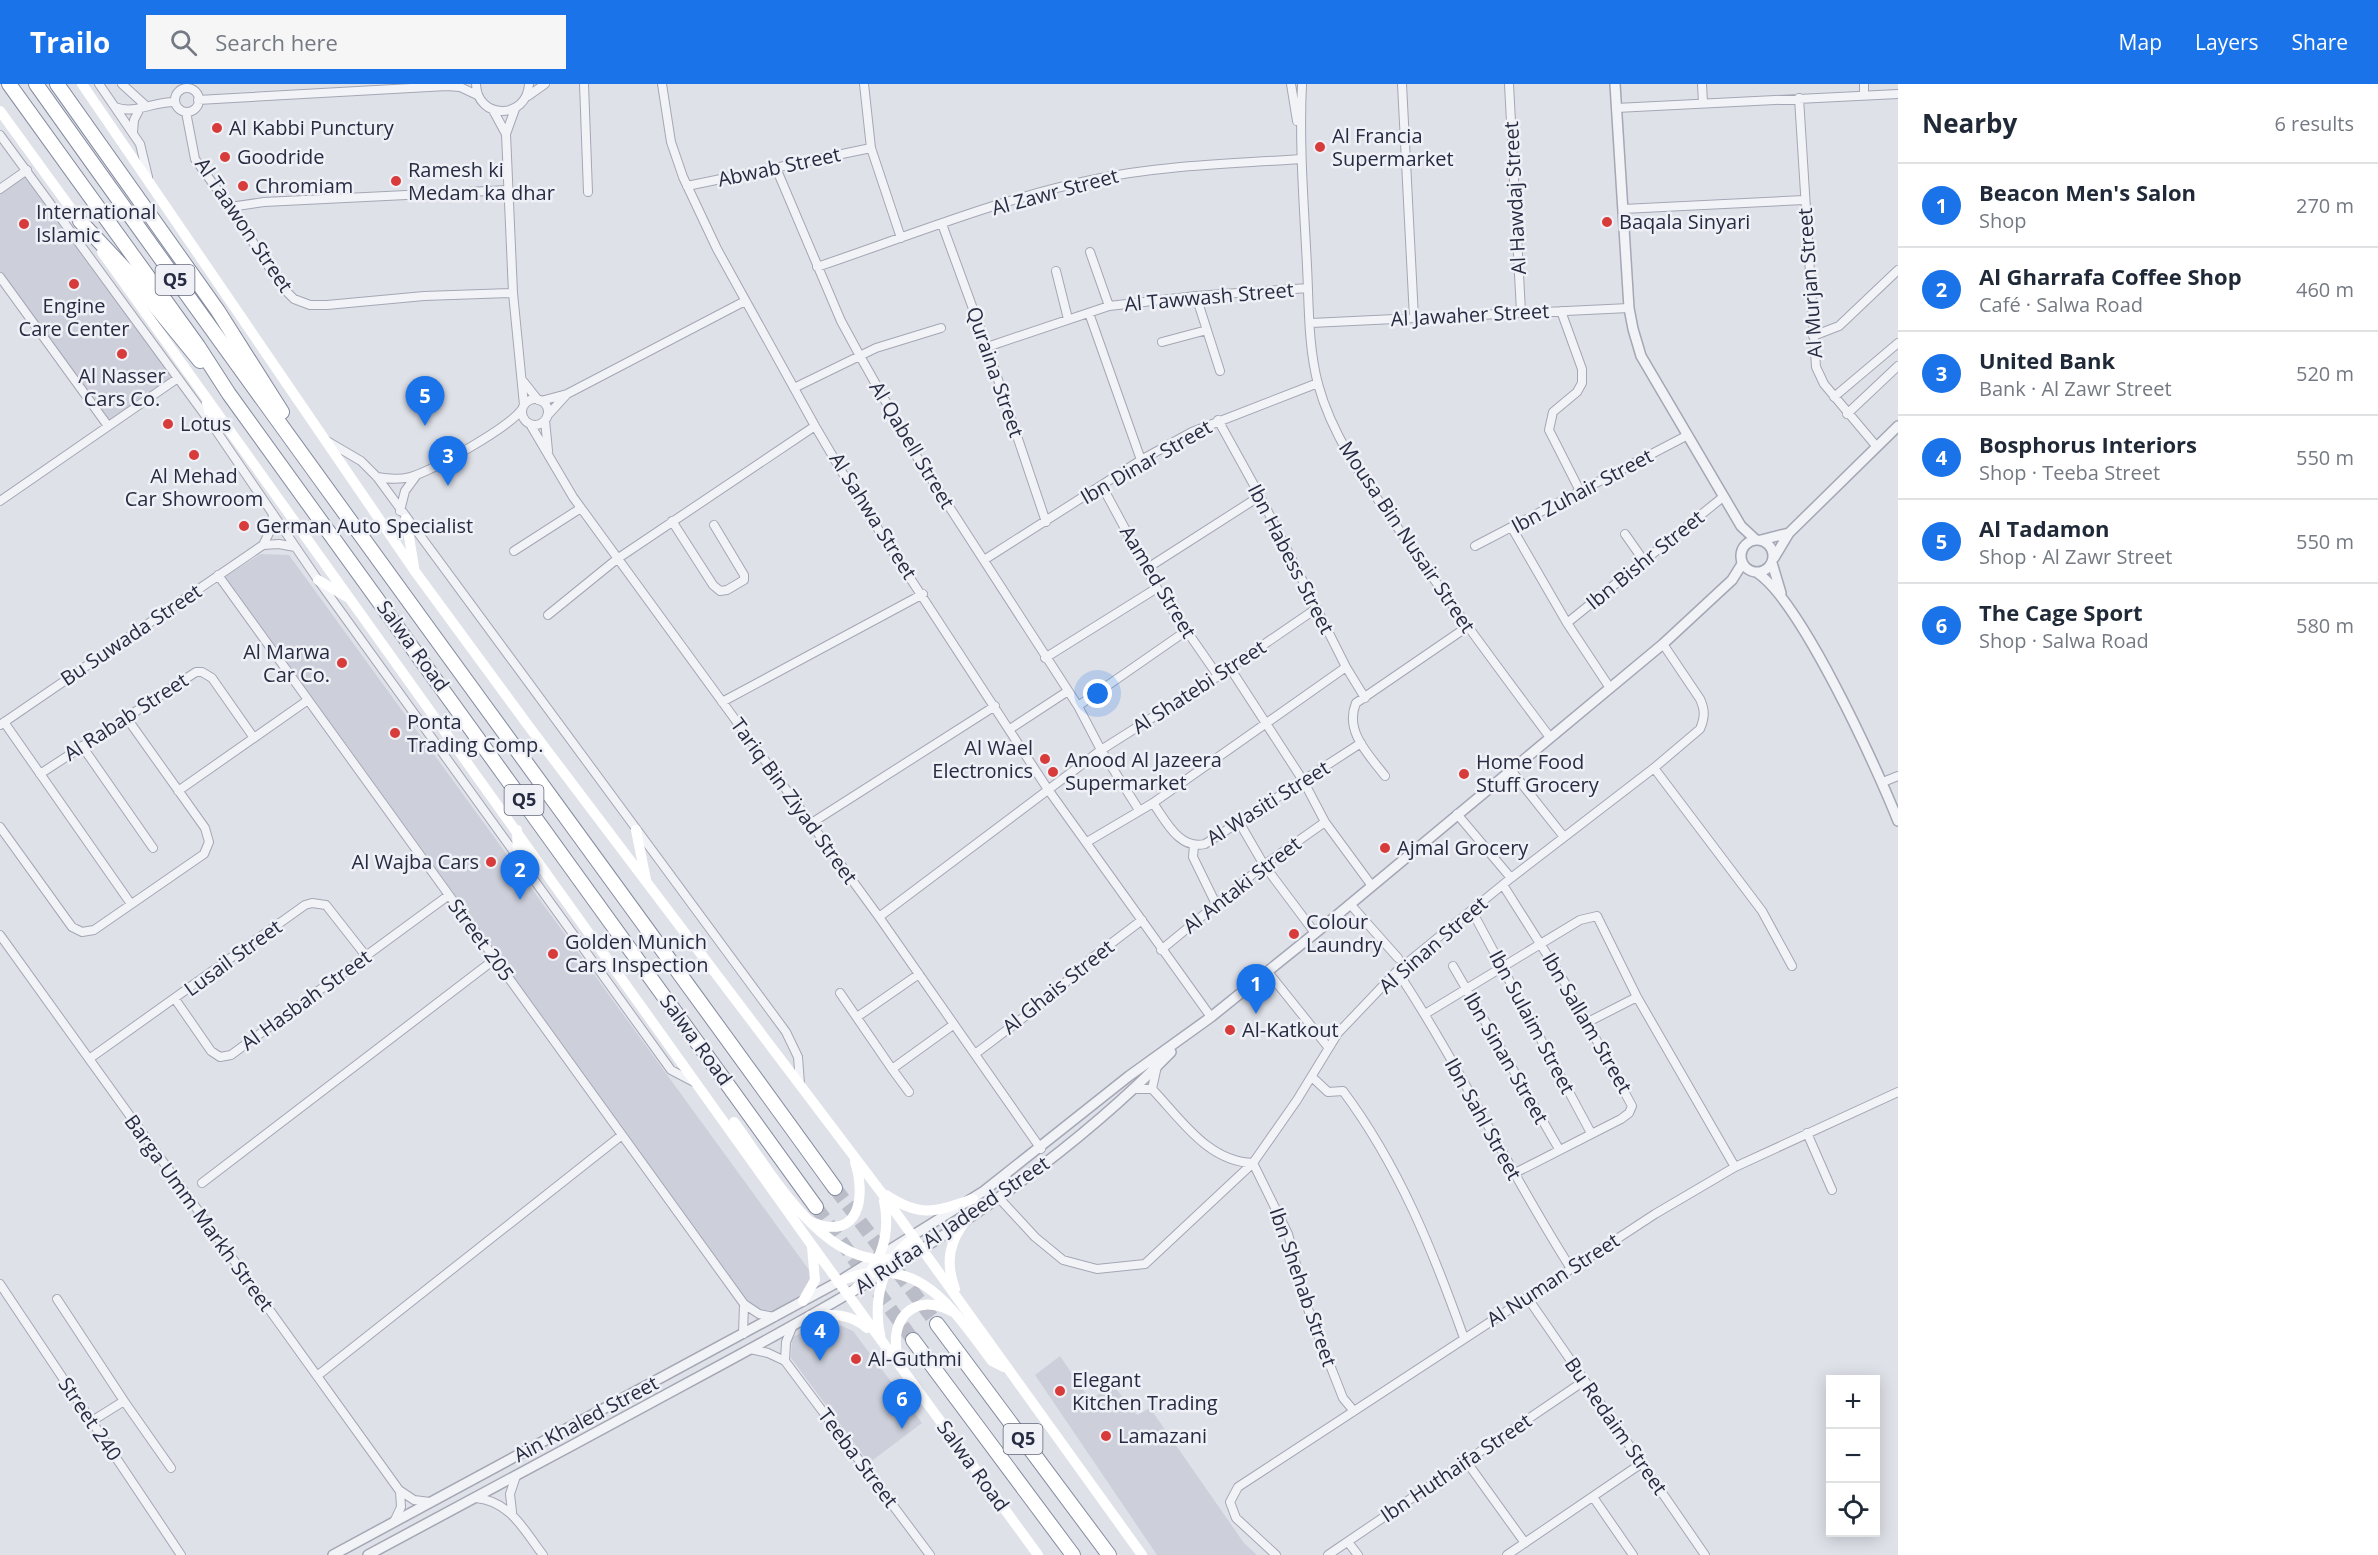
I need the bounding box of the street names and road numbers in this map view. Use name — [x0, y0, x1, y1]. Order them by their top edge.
street label: Al Hawdaj Street — [1497, 121, 1532, 275]
street label: Abwab Street — [715, 140, 843, 193]
street label: Al Taawon Street — [189, 152, 299, 297]
street label: Al Zawr Street — [989, 162, 1121, 221]
street label: Al Murjan Street — [1791, 207, 1828, 359]
road number: Q5 — [156, 265, 195, 295]
street label: Al Tawwash Street — [1123, 276, 1295, 317]
street label: Al Jawaher Street — [1390, 297, 1550, 332]
street label: Quraina Street — [960, 303, 1030, 441]
street label: Al Qabell Street — [864, 376, 961, 513]
street label: Ibn Dinar Street — [1075, 413, 1216, 510]
street label: Mousa Bin Nusair Street — [1333, 436, 1482, 638]
street label: Ibn Zuhair Street — [1506, 442, 1657, 539]
street label: Al Sahwa Street — [824, 447, 923, 584]
street label: Ibn Habess Street — [1242, 479, 1341, 638]
street label: Ibn Bishr Street — [1580, 504, 1709, 616]
street label: Aamed Street — [1114, 520, 1203, 643]
street label: Bu Suwada Street — [55, 577, 207, 692]
street label: Salwa Road — [371, 595, 456, 697]
street label: Al Shatebi Street — [1127, 633, 1271, 740]
street label: Al Rabab Street — [58, 666, 193, 767]
street label: Tariq Bin Ziyad Street — [725, 712, 864, 889]
street label: Al Wasiti Street — [1201, 754, 1334, 851]
road number: Q5 — [504, 785, 544, 815]
street label: Al Antaki Street — [1177, 830, 1306, 939]
street label: Al Sinan Street — [1373, 890, 1493, 999]
street label: Street 205 — [442, 893, 520, 986]
street label: Lusail Street — [178, 913, 287, 1002]
street label: Al Ghais Street — [996, 933, 1119, 1040]
street label: Al Hasbah Street — [235, 943, 376, 1056]
street label: Ibn Sulaim Street — [1483, 945, 1582, 1098]
street label: Ibn Sallam Street — [1536, 948, 1639, 1098]
street label: Ibn Sinan Street — [1458, 987, 1555, 1129]
street label: Salwa Road — [654, 989, 739, 1091]
street label: Ibn Sahl Street — [1439, 1053, 1528, 1185]
street label: Barga Umm Markh Street — [119, 1109, 280, 1317]
street label: Al Rufaa Al Jadeed Street — [849, 1149, 1054, 1300]
street label: Ibn Shehab Street — [1264, 1204, 1343, 1370]
street label: Al Numan Street — [1481, 1227, 1624, 1333]
street label: Bu Redaim Street — [1559, 1352, 1674, 1500]
street label: Ain Khaled Street — [509, 1369, 663, 1468]
street label: Street 240 — [53, 1372, 128, 1466]
street label: Teeba Street — [812, 1402, 905, 1513]
street label: Ibn Huthaifa Street — [1375, 1407, 1537, 1528]
street label: Salwa Road — [931, 1415, 1016, 1517]
road number: Q5 — [1004, 1424, 1042, 1454]

